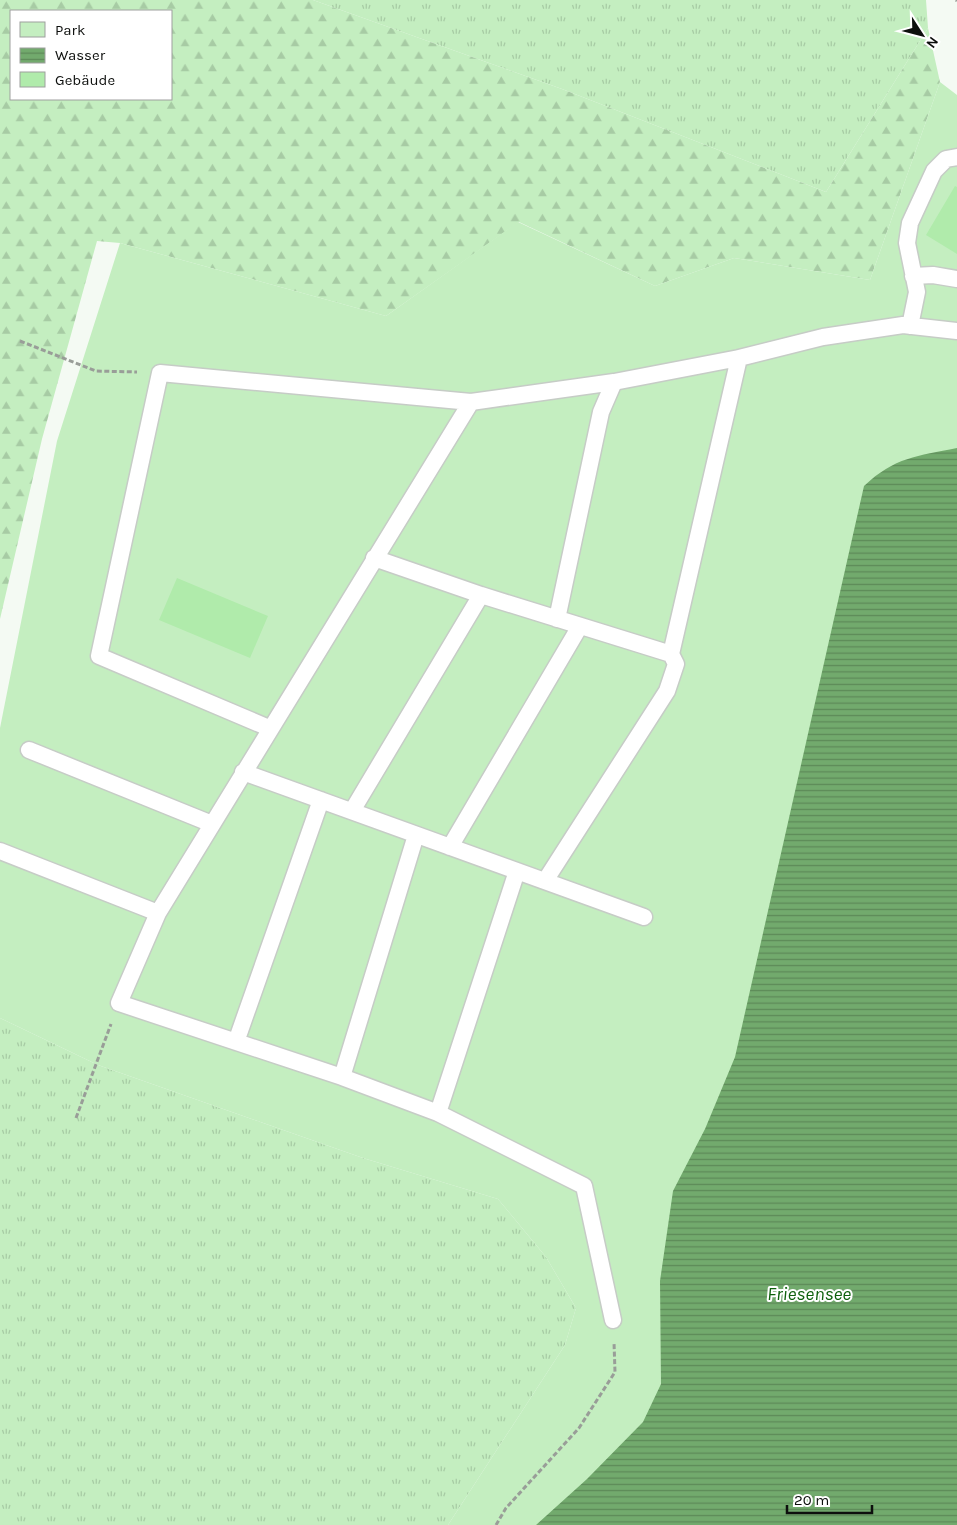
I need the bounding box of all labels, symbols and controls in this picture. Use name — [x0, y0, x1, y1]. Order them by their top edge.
legend — [10, 10, 172, 100]
north arrow — [897, 10, 947, 60]
text: Park — [55, 21, 85, 39]
text: N — [922, 33, 942, 51]
text: Wasser — [55, 46, 106, 64]
text: Gebäude — [55, 71, 115, 89]
water label: Friesensee — [767, 1283, 851, 1305]
scale bar — [787, 1482, 872, 1514]
text: 20 m — [794, 1491, 829, 1509]

